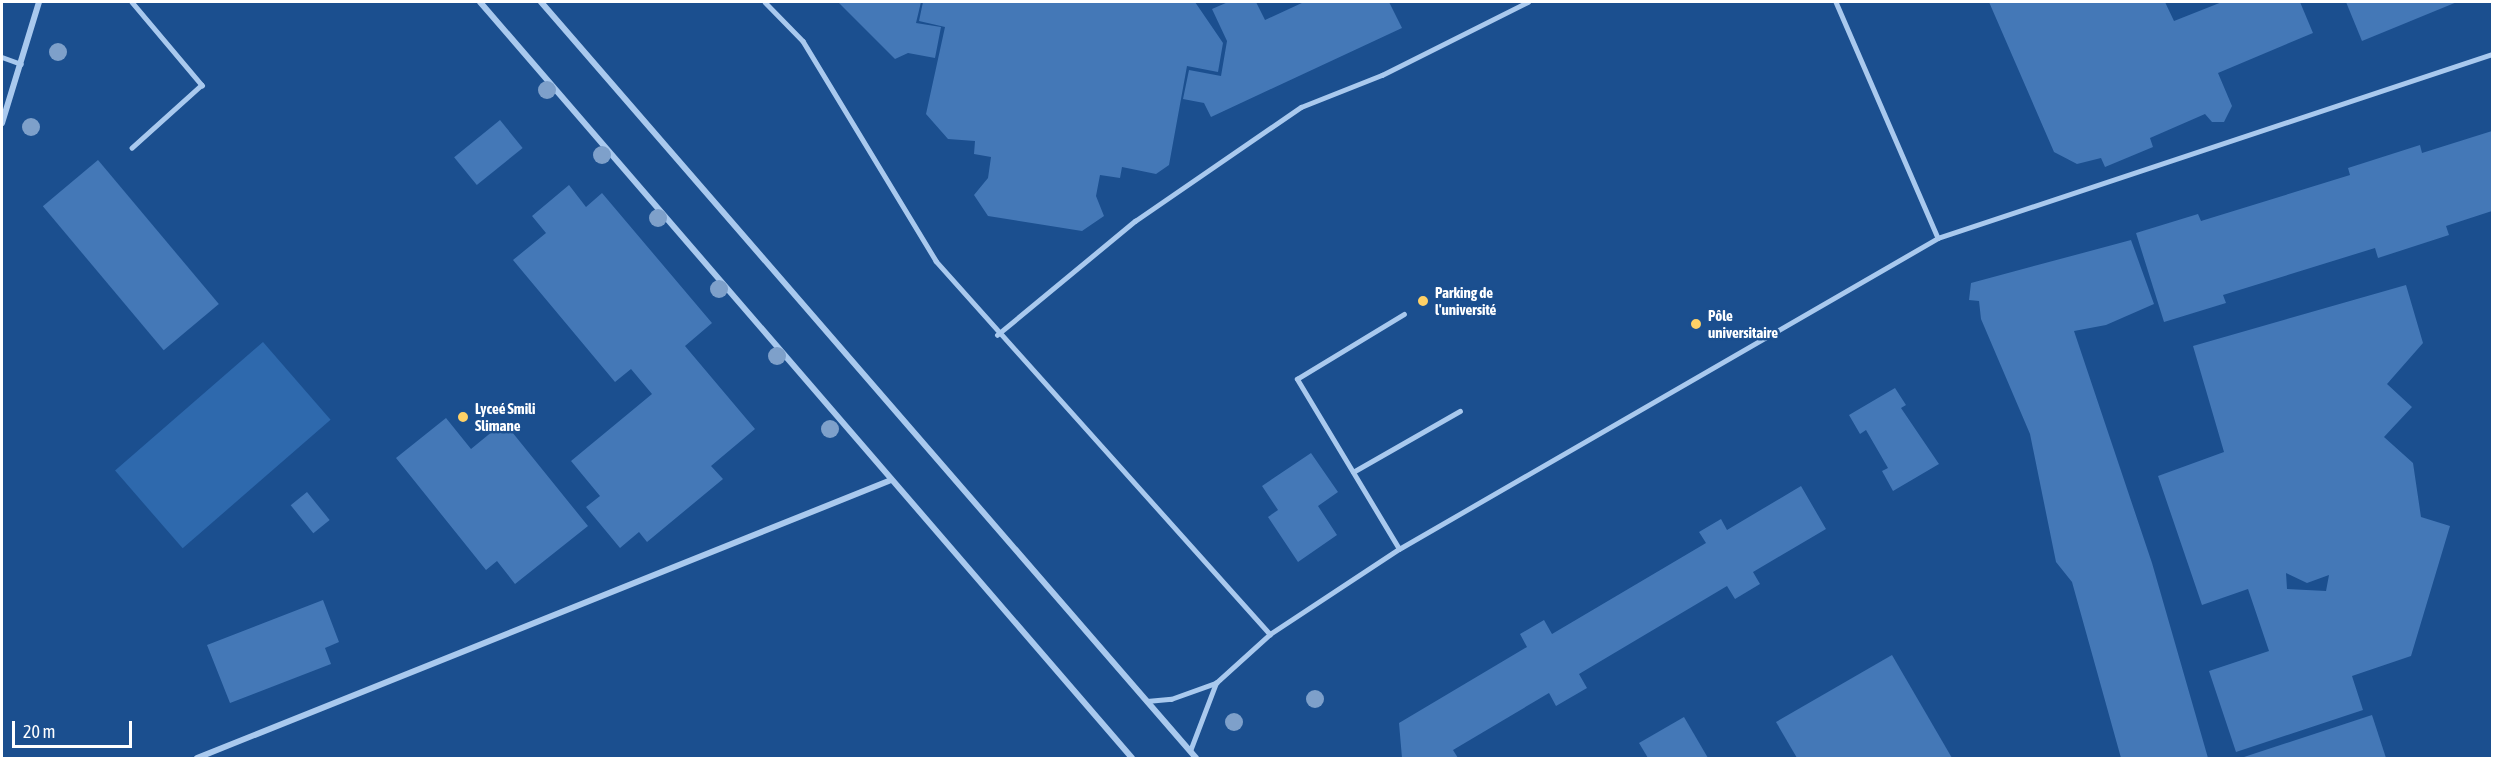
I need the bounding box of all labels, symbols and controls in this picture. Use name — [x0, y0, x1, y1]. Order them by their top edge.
place label: Parking de l'université — [1435, 283, 1496, 318]
marker: Parking de l'université — [1416, 294, 1430, 308]
place label: Pôle universitaire — [1708, 306, 1778, 341]
marker: Pôle universitaire — [1689, 317, 1703, 331]
place label: Lyceé Smili Slimane — [475, 399, 536, 434]
marker: Lyceé Smili Slimane — [456, 410, 470, 424]
scale bar — [15, 709, 135, 747]
text: 20 m — [23, 721, 55, 742]

